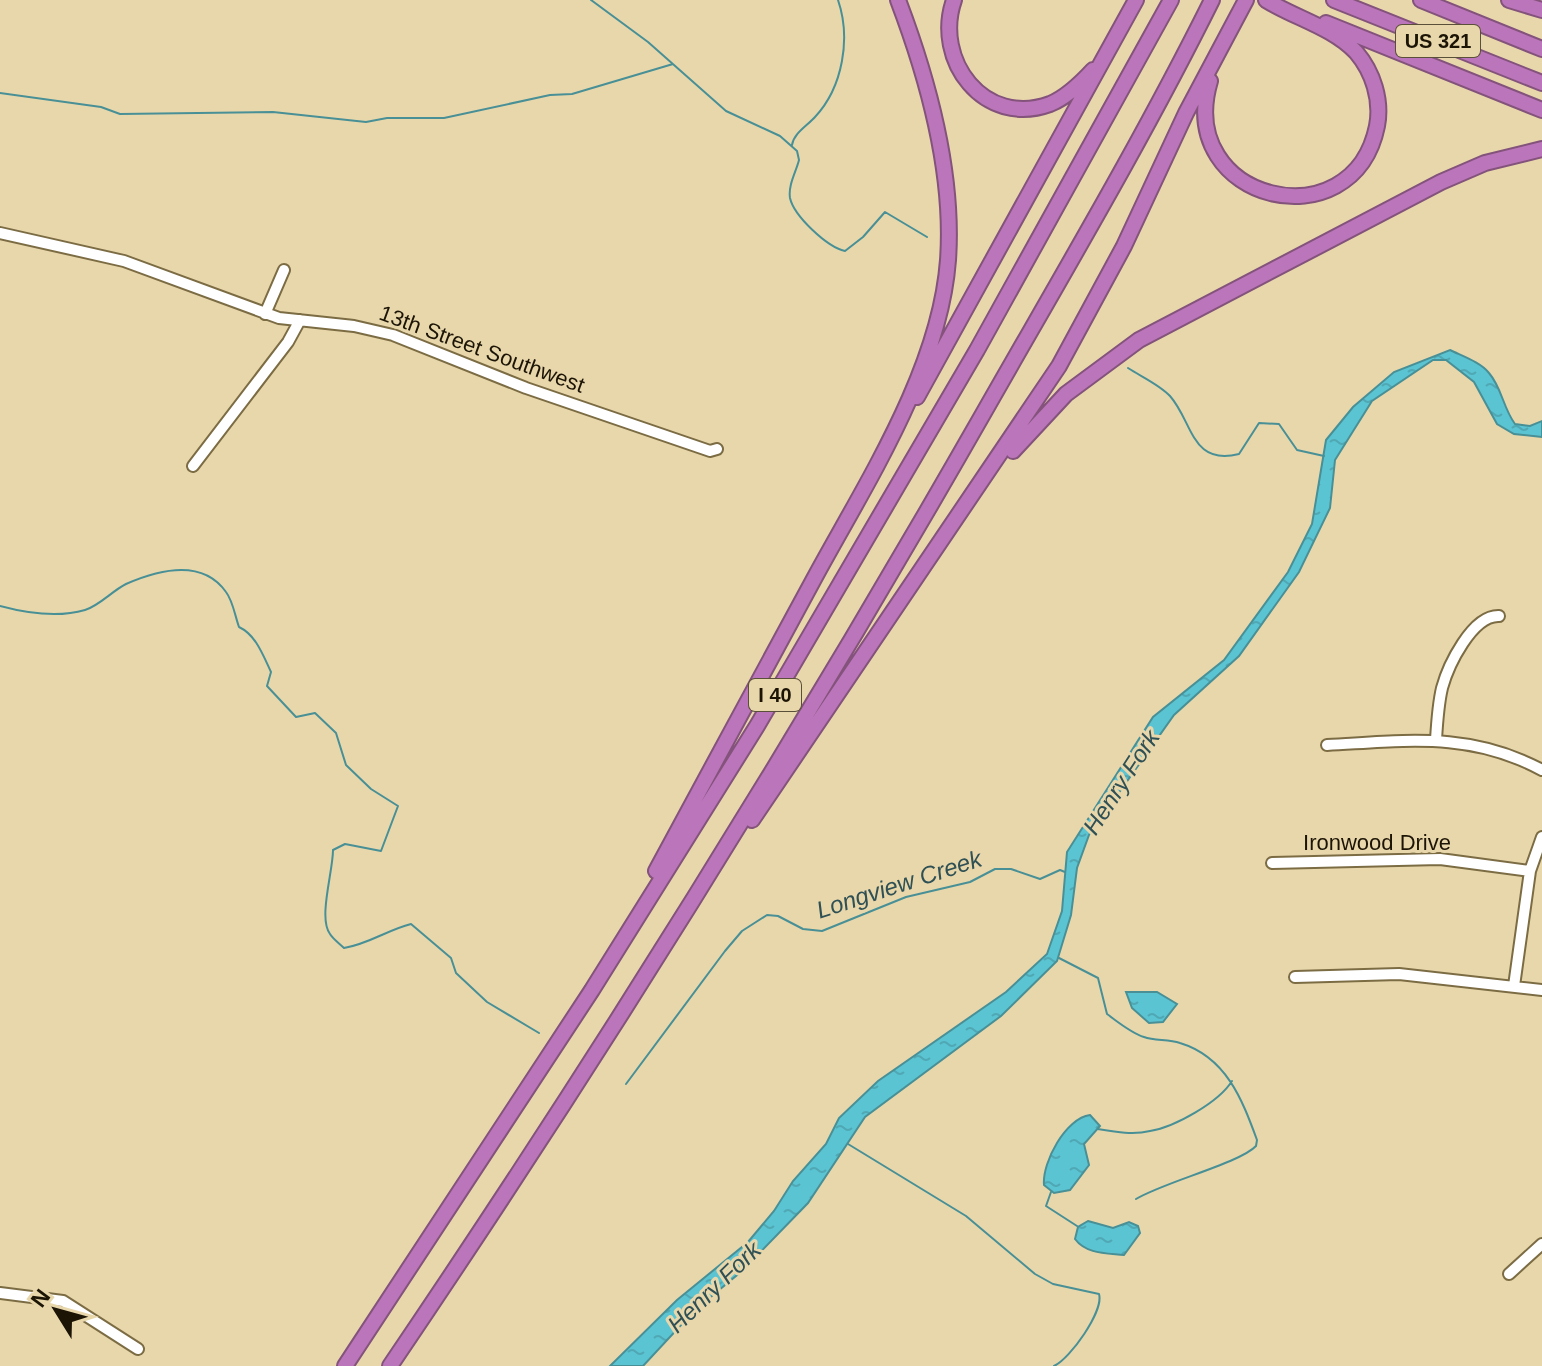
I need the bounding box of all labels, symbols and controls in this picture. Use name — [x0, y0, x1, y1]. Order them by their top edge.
road number: US 321 — [1396, 25, 1480, 57]
street label: 13th Street Southwest — [376, 300, 588, 398]
road number: I 40 — [749, 679, 801, 711]
water label: Henry Fork — [1077, 723, 1166, 839]
street label: Ironwood Drive — [1303, 830, 1451, 855]
water label: Longview Creek — [813, 844, 987, 923]
water label: Henry Fork — [662, 1235, 768, 1338]
north arrow — [16, 1270, 96, 1350]
text: N — [26, 1284, 55, 1312]

